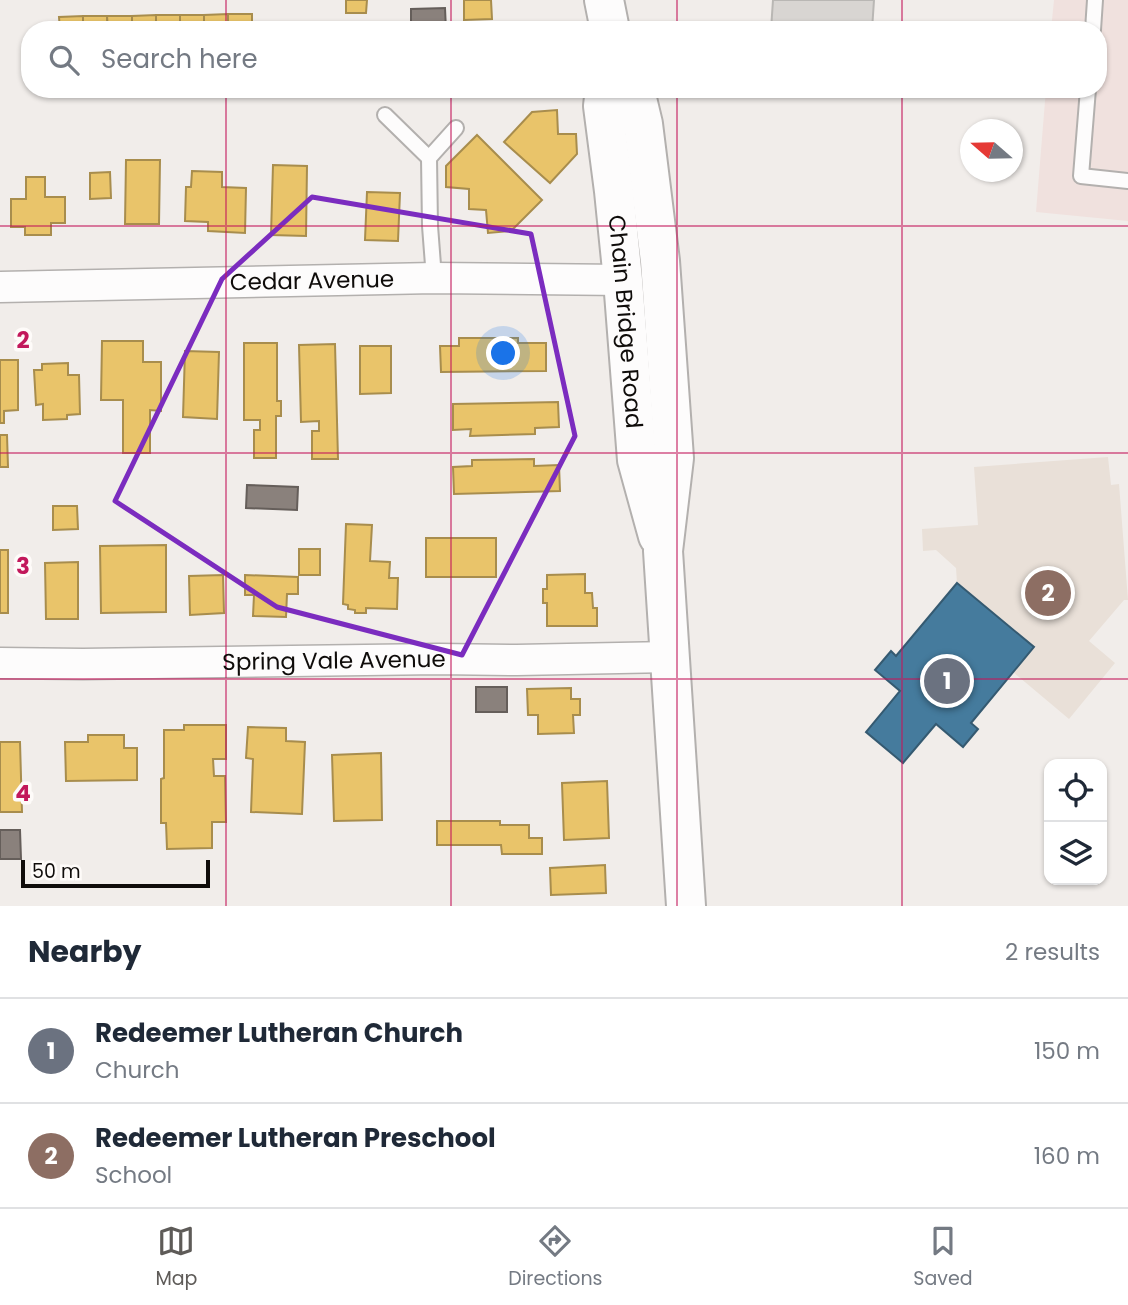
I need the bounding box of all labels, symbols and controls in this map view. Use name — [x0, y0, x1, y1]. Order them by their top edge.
search box — [21, 21, 1107, 98]
icon: search — [45, 41, 83, 79]
text: Search here — [101, 41, 258, 77]
north arrow — [960, 119, 1023, 182]
street label: Chain Bridge Road — [600, 213, 650, 430]
street label: Cedar Avenue — [229, 263, 394, 298]
text: 2 — [16, 324, 30, 356]
your location — [486, 336, 520, 370]
text: 3 — [16, 550, 30, 582]
pin: 2 — [1025, 567, 1071, 619]
street label: Spring Vale Avenue — [222, 643, 446, 678]
pin: 1 — [924, 655, 970, 707]
map controls — [1044, 759, 1107, 885]
button: locate — [1044, 759, 1107, 822]
text: 4 — [15, 777, 31, 809]
button: layers — [1044, 822, 1107, 885]
scale bar — [21, 857, 210, 889]
text: 50 m — [32, 858, 81, 885]
text: Nearby — [28, 930, 142, 973]
text: 2 results — [1005, 936, 1100, 968]
text: Redeemer Lutheran Church — [95, 1015, 463, 1051]
text: 1 — [47, 1035, 55, 1067]
text: 150 m — [1034, 1035, 1100, 1067]
text: Church — [95, 1054, 179, 1086]
text: Redeemer Lutheran Preschool — [95, 1120, 496, 1156]
text: 2 — [44, 1140, 58, 1172]
text: 160 m — [1034, 1140, 1100, 1172]
text: School — [95, 1159, 172, 1191]
tab: Map — [155, 1222, 197, 1293]
tab: Directions — [508, 1222, 603, 1293]
tab: Saved — [913, 1222, 973, 1293]

